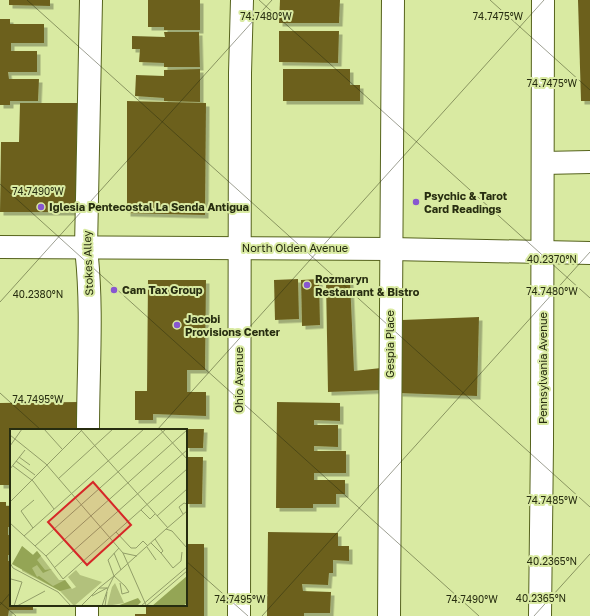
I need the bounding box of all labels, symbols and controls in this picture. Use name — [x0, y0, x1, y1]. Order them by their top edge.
text: 74.7480°W — [240, 10, 292, 22]
text: 74.7475°W — [473, 10, 524, 22]
text: 74.7475°W — [527, 77, 578, 89]
text: 74.7490°W — [12, 185, 64, 197]
place label: Psychic & Tarot Card Readings — [424, 189, 508, 215]
marker: Psychic & Tarot Card Readings — [411, 197, 421, 207]
place label: Iglesia Pentecostal La Senda Antigua — [49, 200, 249, 213]
marker: Iglesia Pentecostal La Senda Antigua — [36, 202, 46, 212]
street label: Stokes Alley — [80, 230, 95, 296]
street label: North Olden Avenue — [242, 241, 348, 254]
text: 40.2370°N — [527, 253, 577, 265]
place label: Rozmaryn Restaurant & Bistro — [315, 272, 420, 298]
marker: Rozmaryn Restaurant & Bistro — [302, 280, 312, 290]
place label: Cam Tax Group — [122, 283, 203, 296]
marker: Cam Tax Group — [109, 285, 119, 295]
text: 74.7480°W — [526, 285, 578, 297]
text: 40.2380°N — [13, 288, 63, 300]
street label: Gespia Place — [383, 310, 396, 378]
place label: Jacobi Provisions Center — [185, 312, 281, 338]
street label: Pennsylvania Avenue — [536, 312, 549, 424]
marker: Jacobi Provisions Center — [172, 320, 182, 330]
street label: Ohio Avenue — [232, 347, 245, 413]
text: 74.7495°W — [12, 393, 64, 405]
inset map — [10, 429, 187, 606]
text: 74.7485°W — [526, 494, 578, 506]
text: 40.2365°N — [527, 555, 577, 567]
text: 40.2365°N — [516, 592, 566, 604]
text: 74.7495°W — [214, 593, 266, 605]
text: 74.7490°W — [446, 593, 498, 605]

